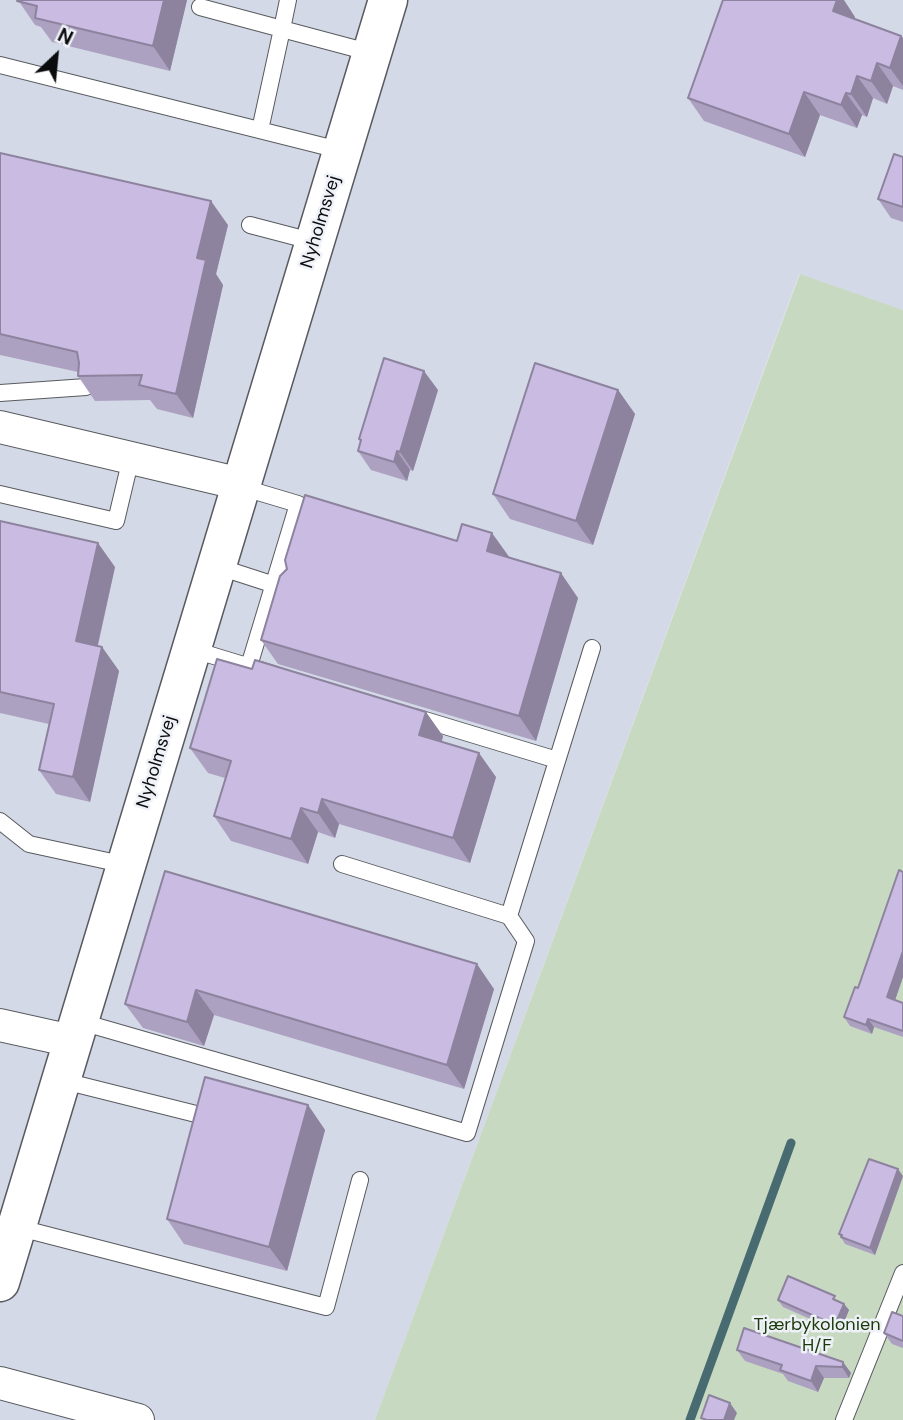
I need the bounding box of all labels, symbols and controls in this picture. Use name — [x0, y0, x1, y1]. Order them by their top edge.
north arrow — [21, 21, 91, 91]
text: N — [54, 22, 77, 51]
street label: Nyholmsvej — [297, 173, 345, 271]
street label: Nyholmsvej — [133, 713, 181, 811]
park label: Tjærbykolonien H/F — [753, 1314, 881, 1356]

